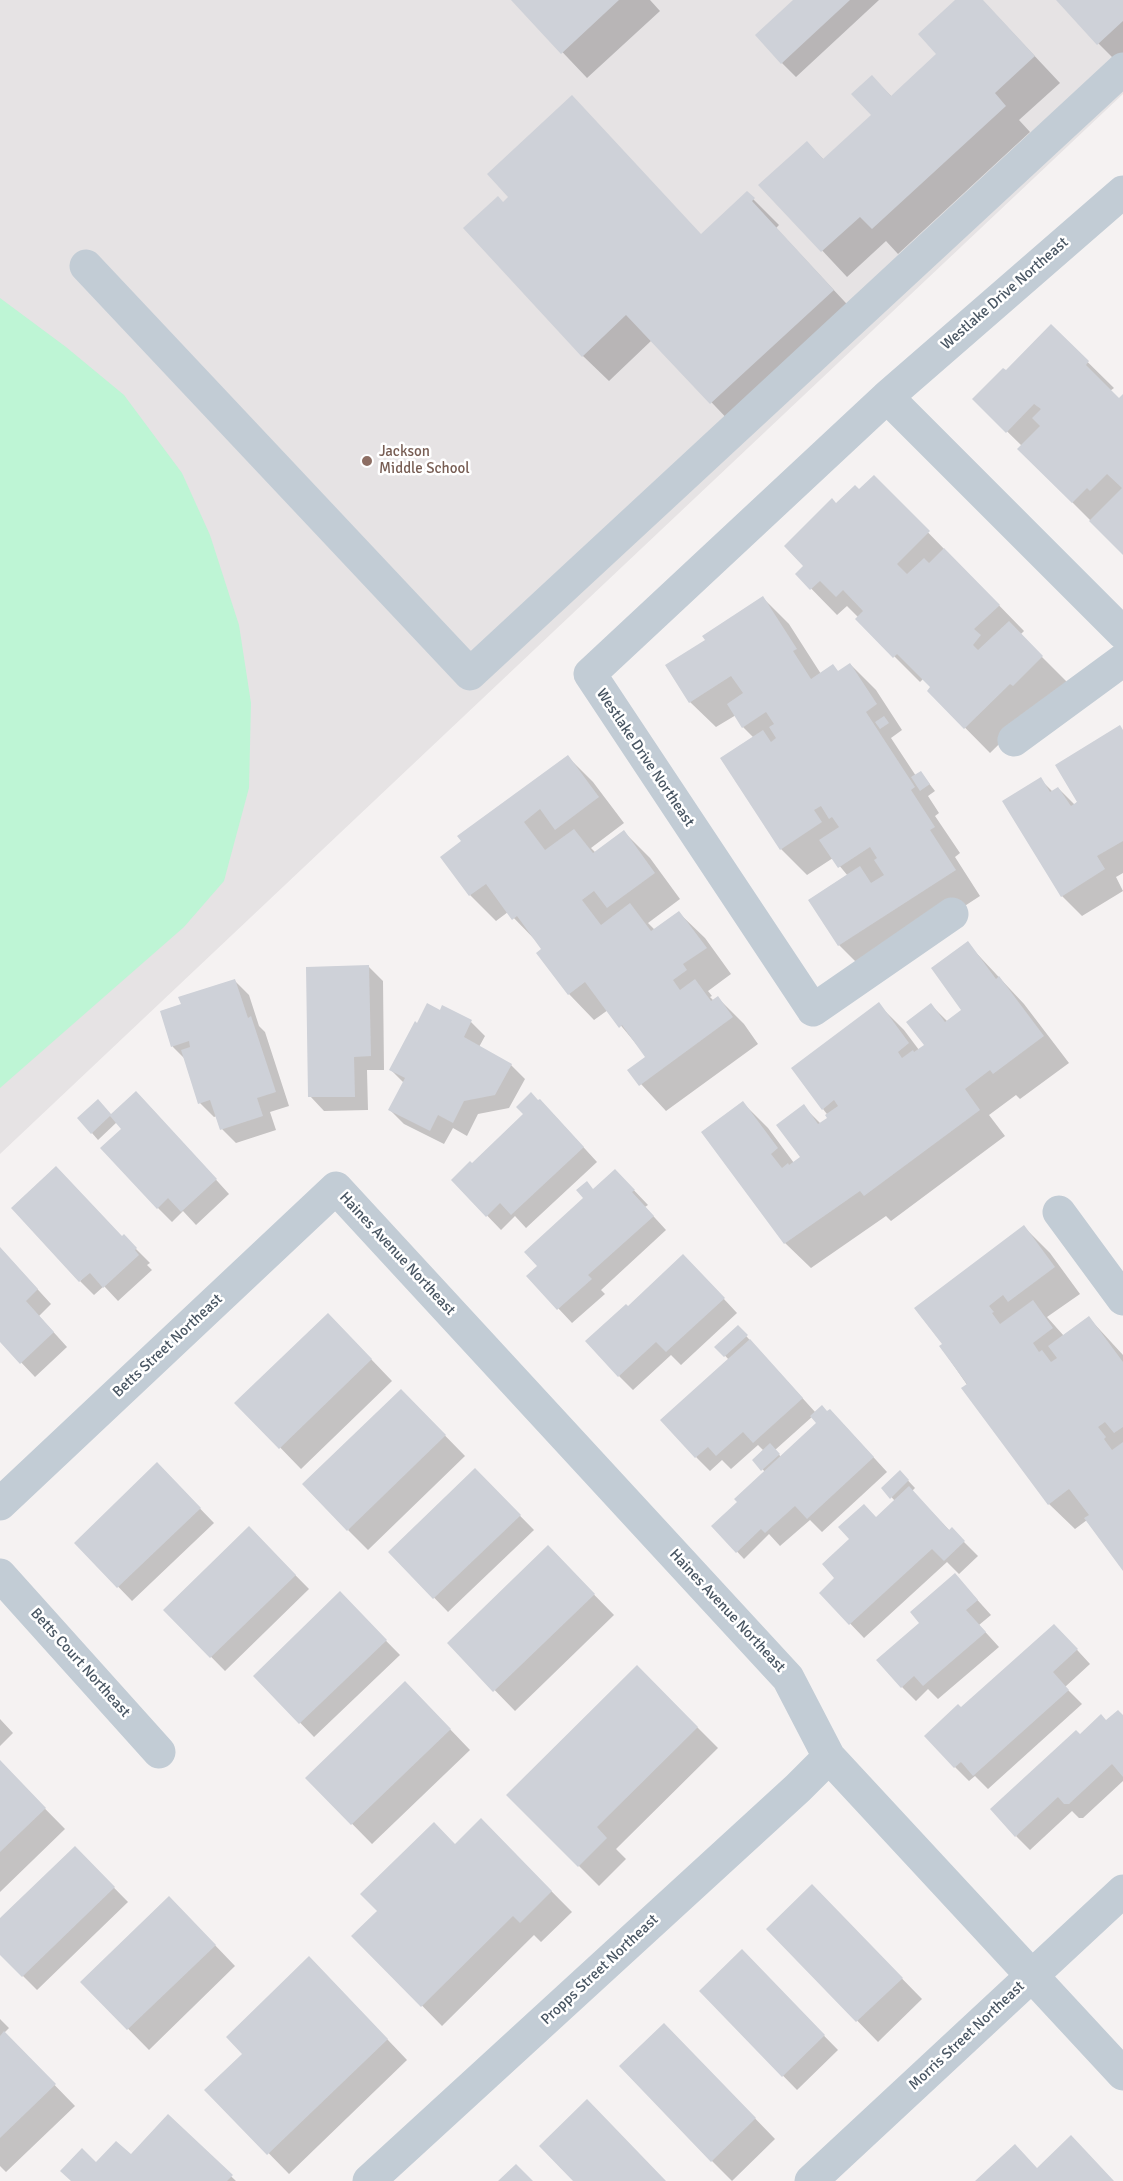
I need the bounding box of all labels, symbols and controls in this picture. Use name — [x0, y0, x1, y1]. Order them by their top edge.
street label: Westlake Drive Northeast — [938, 234, 1072, 354]
place label: Jackson Middle School — [379, 443, 470, 478]
marker: Jackson Middle School — [360, 454, 374, 468]
street label: Westlake Drive Northeast — [592, 686, 698, 830]
street label: Haines Avenue Northeast — [335, 1189, 459, 1319]
street label: Betts Street Northeast — [109, 1290, 227, 1402]
street label: Haines Avenue Northeast — [665, 1546, 789, 1676]
street label: Betts Court Northeast — [26, 1605, 134, 1721]
street label: Propps Street Northeast — [538, 1911, 662, 2029]
street label: Morris Street Northeast — [905, 1978, 1029, 2094]

